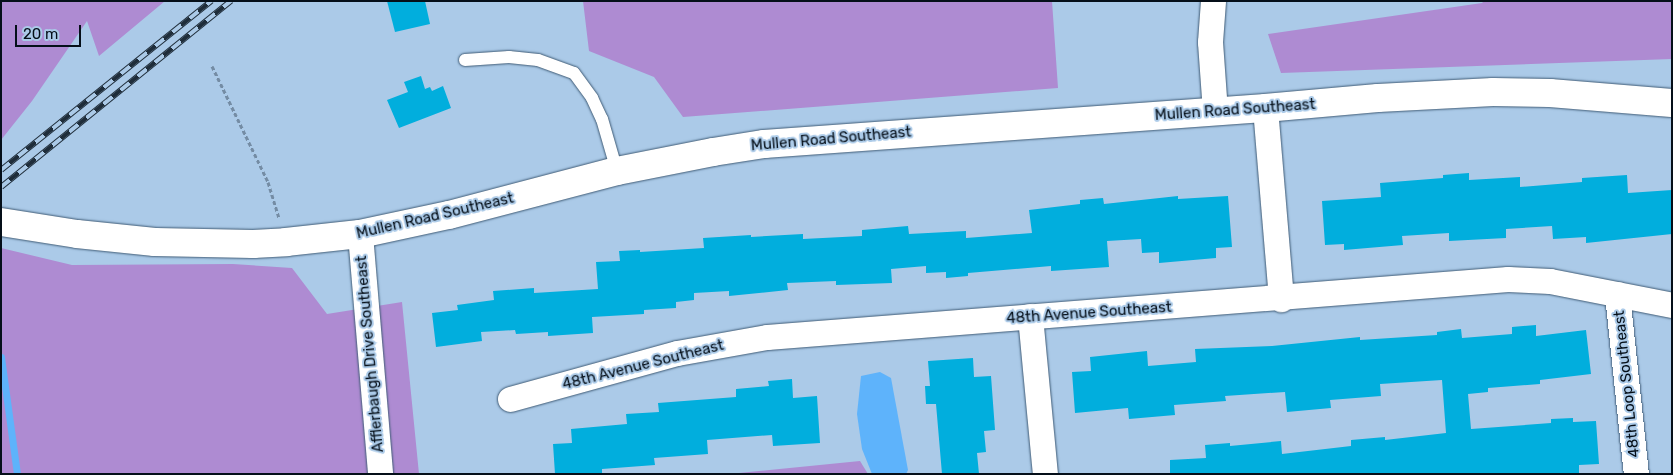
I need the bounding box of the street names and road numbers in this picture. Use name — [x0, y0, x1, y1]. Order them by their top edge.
street label: Mullen Road Southeast — [1154, 95, 1316, 125]
street label: Mullen Road Southeast — [750, 123, 912, 155]
street label: Mullen Road Southeast — [355, 189, 515, 243]
street label: Afflerbaugh Drive Southeast — [352, 255, 388, 453]
street label: 48th Avenue Southeast — [1006, 298, 1172, 328]
street label: 48th Loop Southeast — [1610, 310, 1644, 458]
street label: 48th Avenue Southeast — [560, 336, 726, 394]

